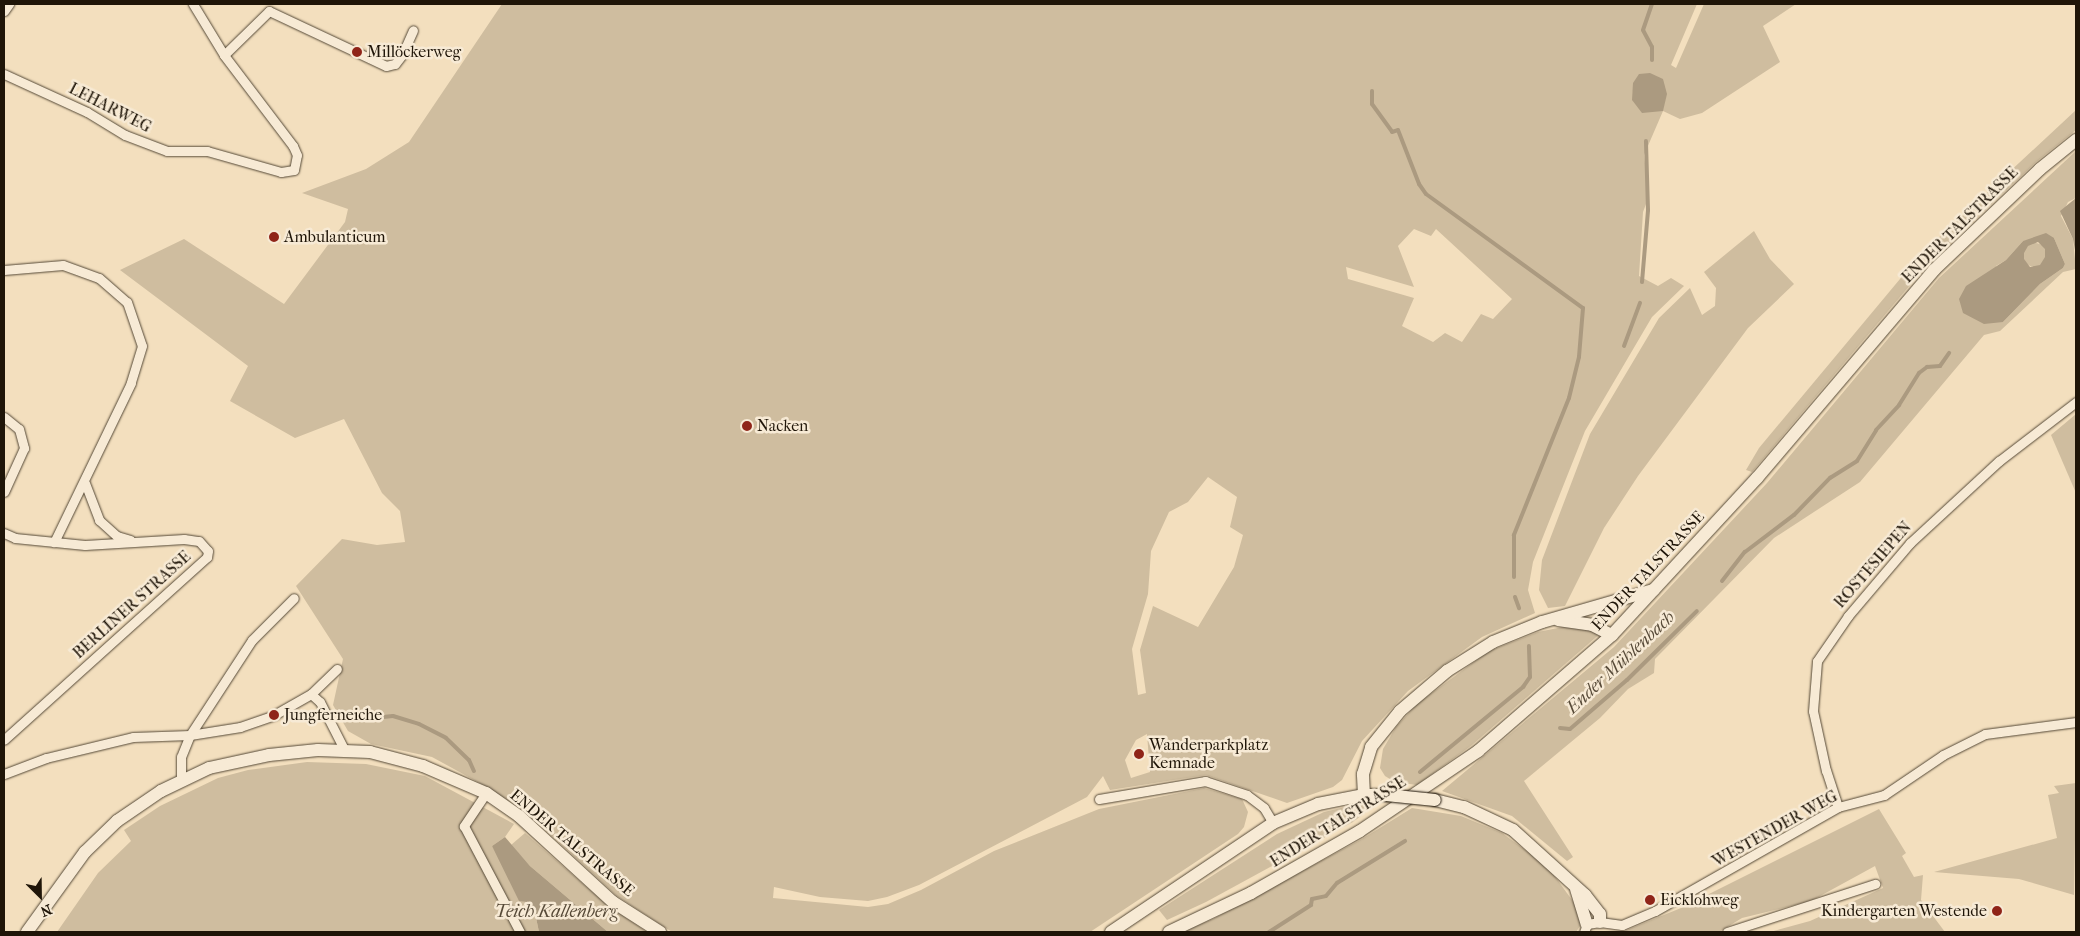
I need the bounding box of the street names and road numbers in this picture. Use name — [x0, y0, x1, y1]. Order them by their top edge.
street label: LEHARWEG — [66, 79, 154, 137]
street label: ENDER TALSTRASSE — [1898, 163, 2022, 287]
street label: ENDER TALSTRASSE — [1588, 507, 1708, 635]
street label: ROSTESIEPEN — [1830, 518, 1916, 612]
street label: BERLINER STRASSE — [69, 547, 195, 663]
street label: ENDER TALSTRASSE — [1267, 772, 1409, 872]
street label: ENDER TALSTRASSE — [506, 785, 638, 901]
street label: WESTENDER WEG — [1709, 787, 1841, 871]

